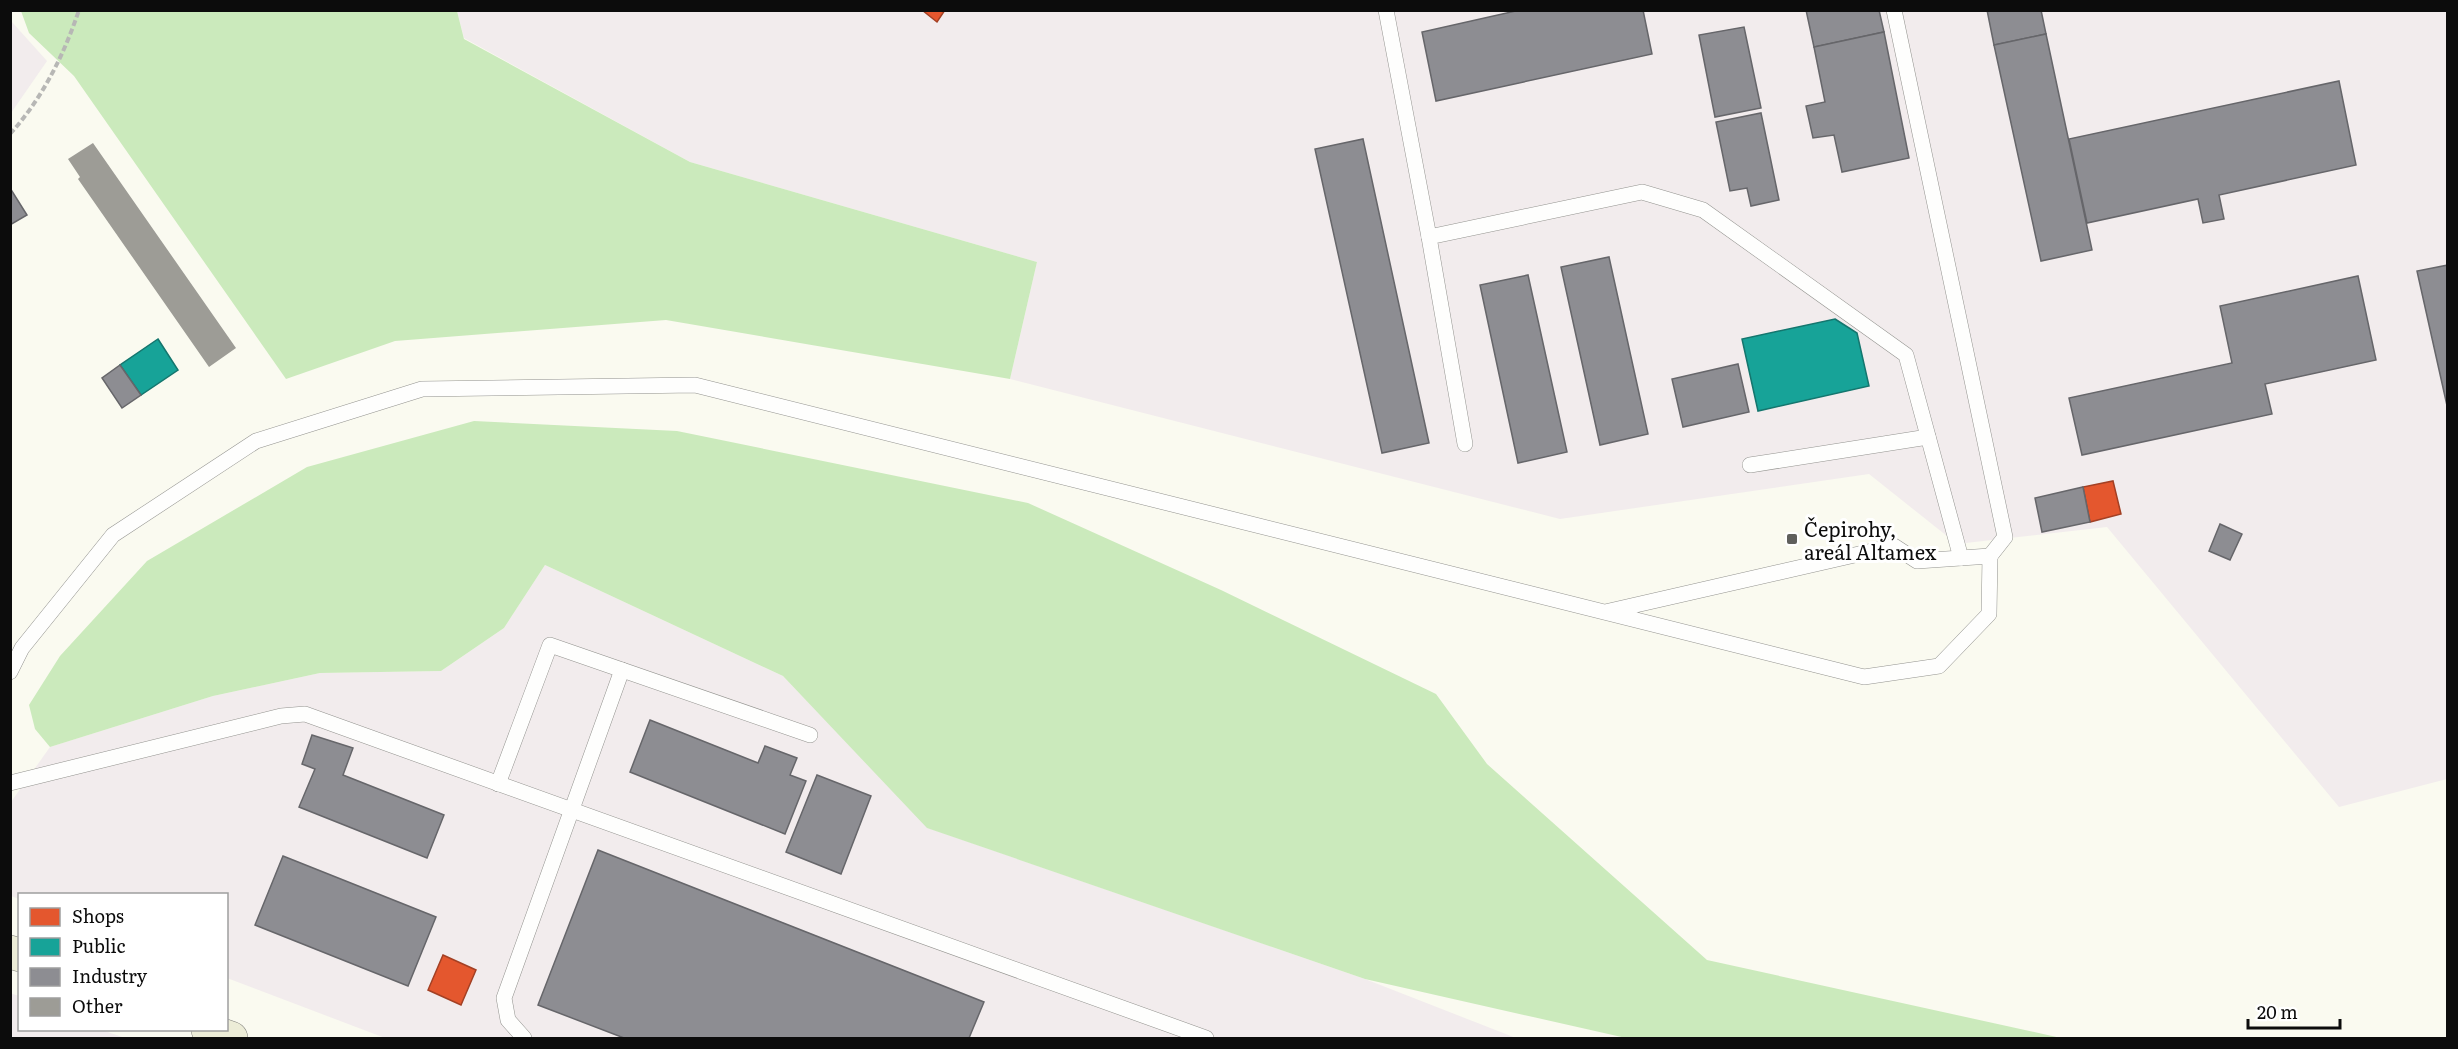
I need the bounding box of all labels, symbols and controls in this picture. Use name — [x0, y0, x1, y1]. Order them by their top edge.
place label: Čepirohy, areál Altamex — [1804, 513, 1937, 566]
marker: Čepirohy, areál Altamex — [1785, 532, 1799, 546]
legend — [18, 893, 228, 1031]
text: Shops — [72, 902, 124, 929]
text: Public — [72, 932, 126, 959]
text: Industry — [72, 962, 148, 989]
text: Other — [72, 992, 123, 1019]
scale bar — [2248, 992, 2340, 1030]
text: 20 m — [2257, 998, 2298, 1025]

